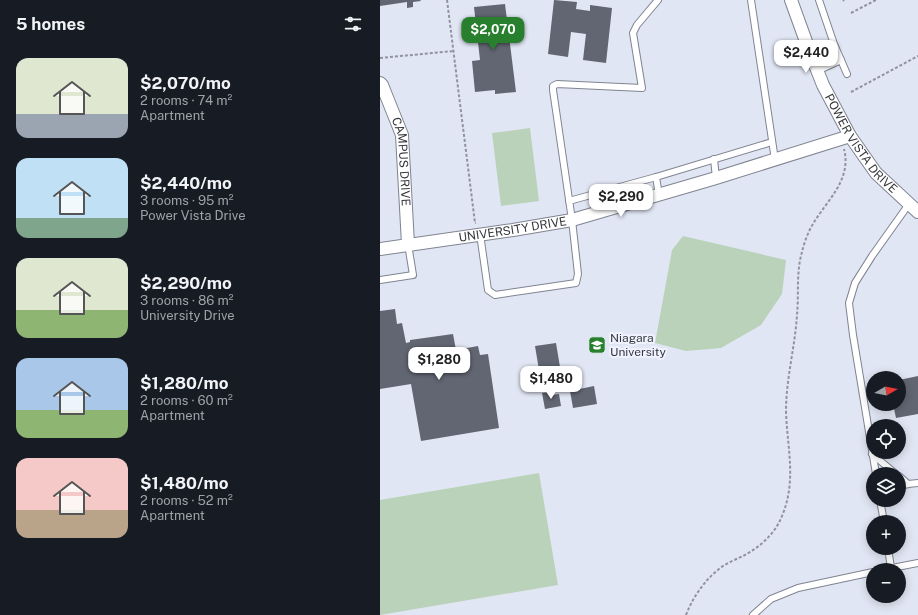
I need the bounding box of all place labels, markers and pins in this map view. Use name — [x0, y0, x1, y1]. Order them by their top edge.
pin: $2,070 — [460, 17, 526, 51]
pin: $2,440 — [773, 40, 839, 74]
pin: $2,290 — [588, 184, 654, 218]
place label: Niagara University — [610, 331, 666, 359]
school or university icon: Niagara University — [587, 335, 607, 355]
pin: $1,280 — [406, 347, 472, 381]
pin: $1,480 — [518, 366, 584, 400]

